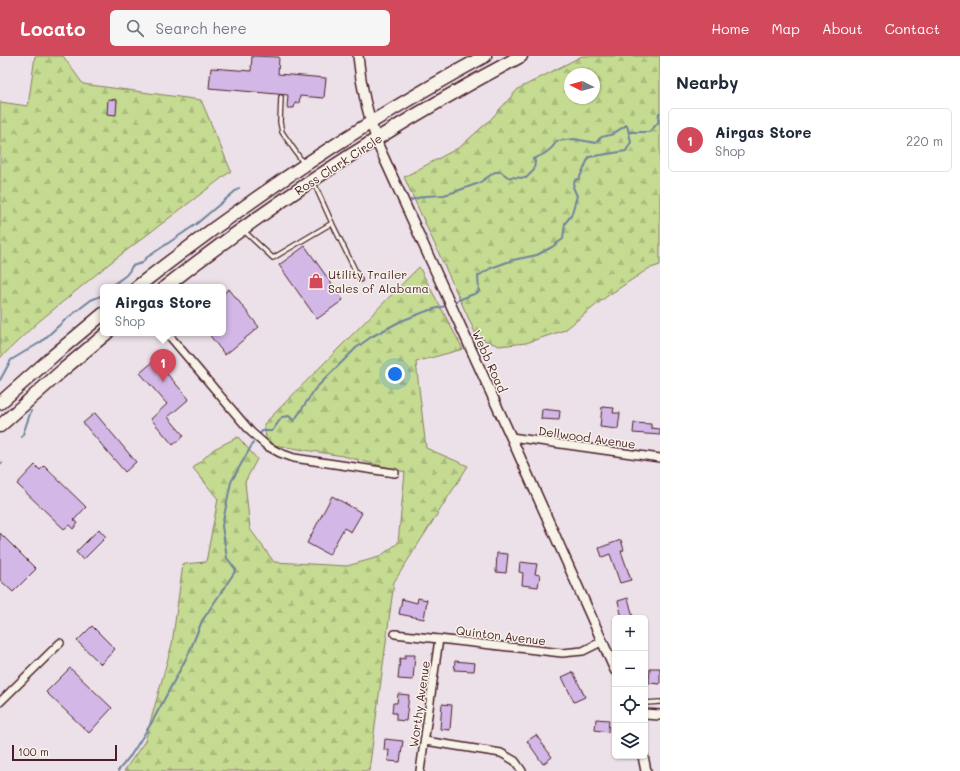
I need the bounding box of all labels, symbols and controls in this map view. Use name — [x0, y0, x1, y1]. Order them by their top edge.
search box — [110, 10, 390, 46]
text: Locato — [20, 16, 86, 41]
icon: search — [124, 17, 146, 39]
text: Search here — [156, 18, 247, 38]
text: Home — [711, 19, 749, 38]
text: Map — [771, 19, 800, 38]
text: About — [822, 19, 863, 38]
text: Contact — [885, 19, 940, 38]
north arrow — [564, 68, 600, 104]
text: Nearby — [676, 71, 738, 93]
text: Airgas Store — [715, 122, 811, 142]
street label: Ross Clark Circle — [291, 130, 385, 198]
text: 1 — [687, 132, 693, 149]
text: 220 m — [906, 132, 943, 149]
text: Shop — [715, 142, 745, 159]
place label: Utility Trailer Sales of Alabama — [328, 266, 429, 296]
shop icon: Utility Trailer Sales of Alabama — [307, 272, 325, 290]
popup — [100, 284, 226, 336]
text: Airgas Store — [115, 292, 211, 312]
text: Shop — [115, 312, 145, 329]
street label: Webb Road — [469, 327, 511, 395]
pin: 1 — [150, 349, 176, 382]
your location — [385, 364, 405, 384]
street label: Dellwood Avenue — [537, 422, 637, 452]
map controls — [612, 615, 648, 759]
button: + — [612, 615, 648, 651]
street label: Quinton Avenue — [455, 622, 547, 648]
button: − — [612, 651, 648, 687]
street label: Worthy Avenue — [405, 660, 433, 748]
button: locate — [612, 687, 648, 723]
button: layers — [612, 723, 648, 759]
scale bar — [12, 743, 117, 762]
text: 100 m — [18, 744, 49, 759]

